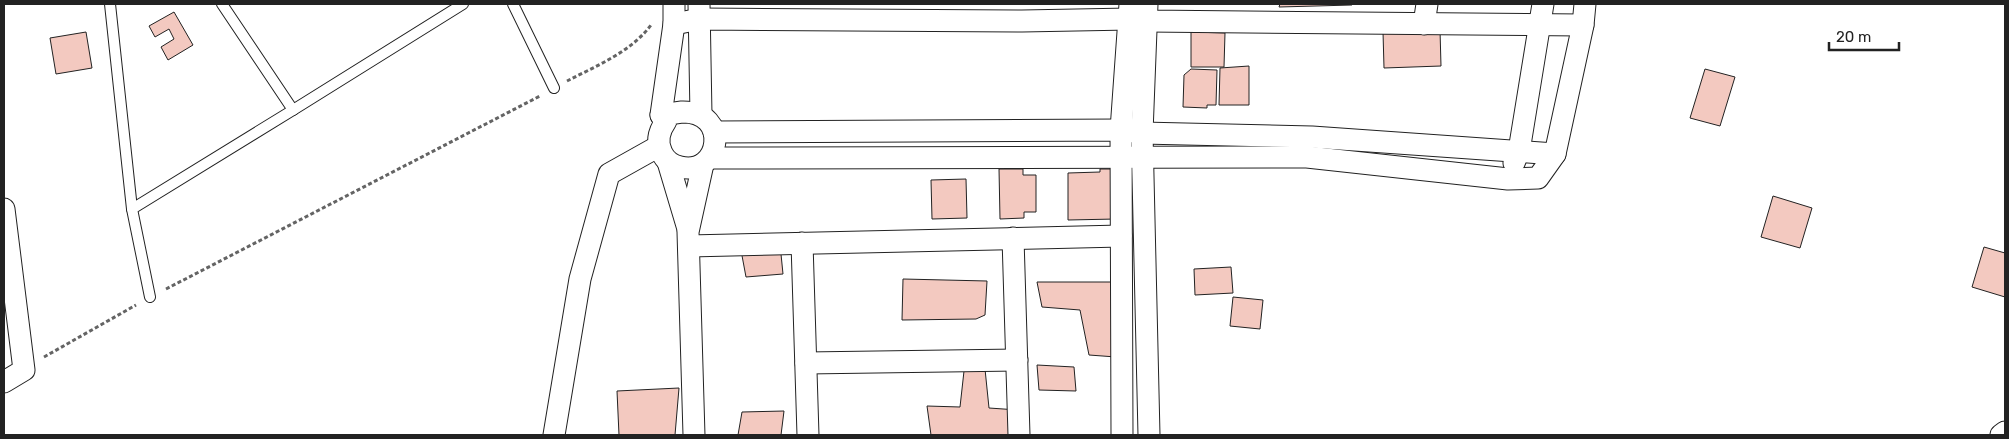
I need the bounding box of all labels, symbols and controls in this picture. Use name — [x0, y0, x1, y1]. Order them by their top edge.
scale bar — [1829, 20, 1899, 52]
text: 20 m — [1836, 28, 1871, 46]

